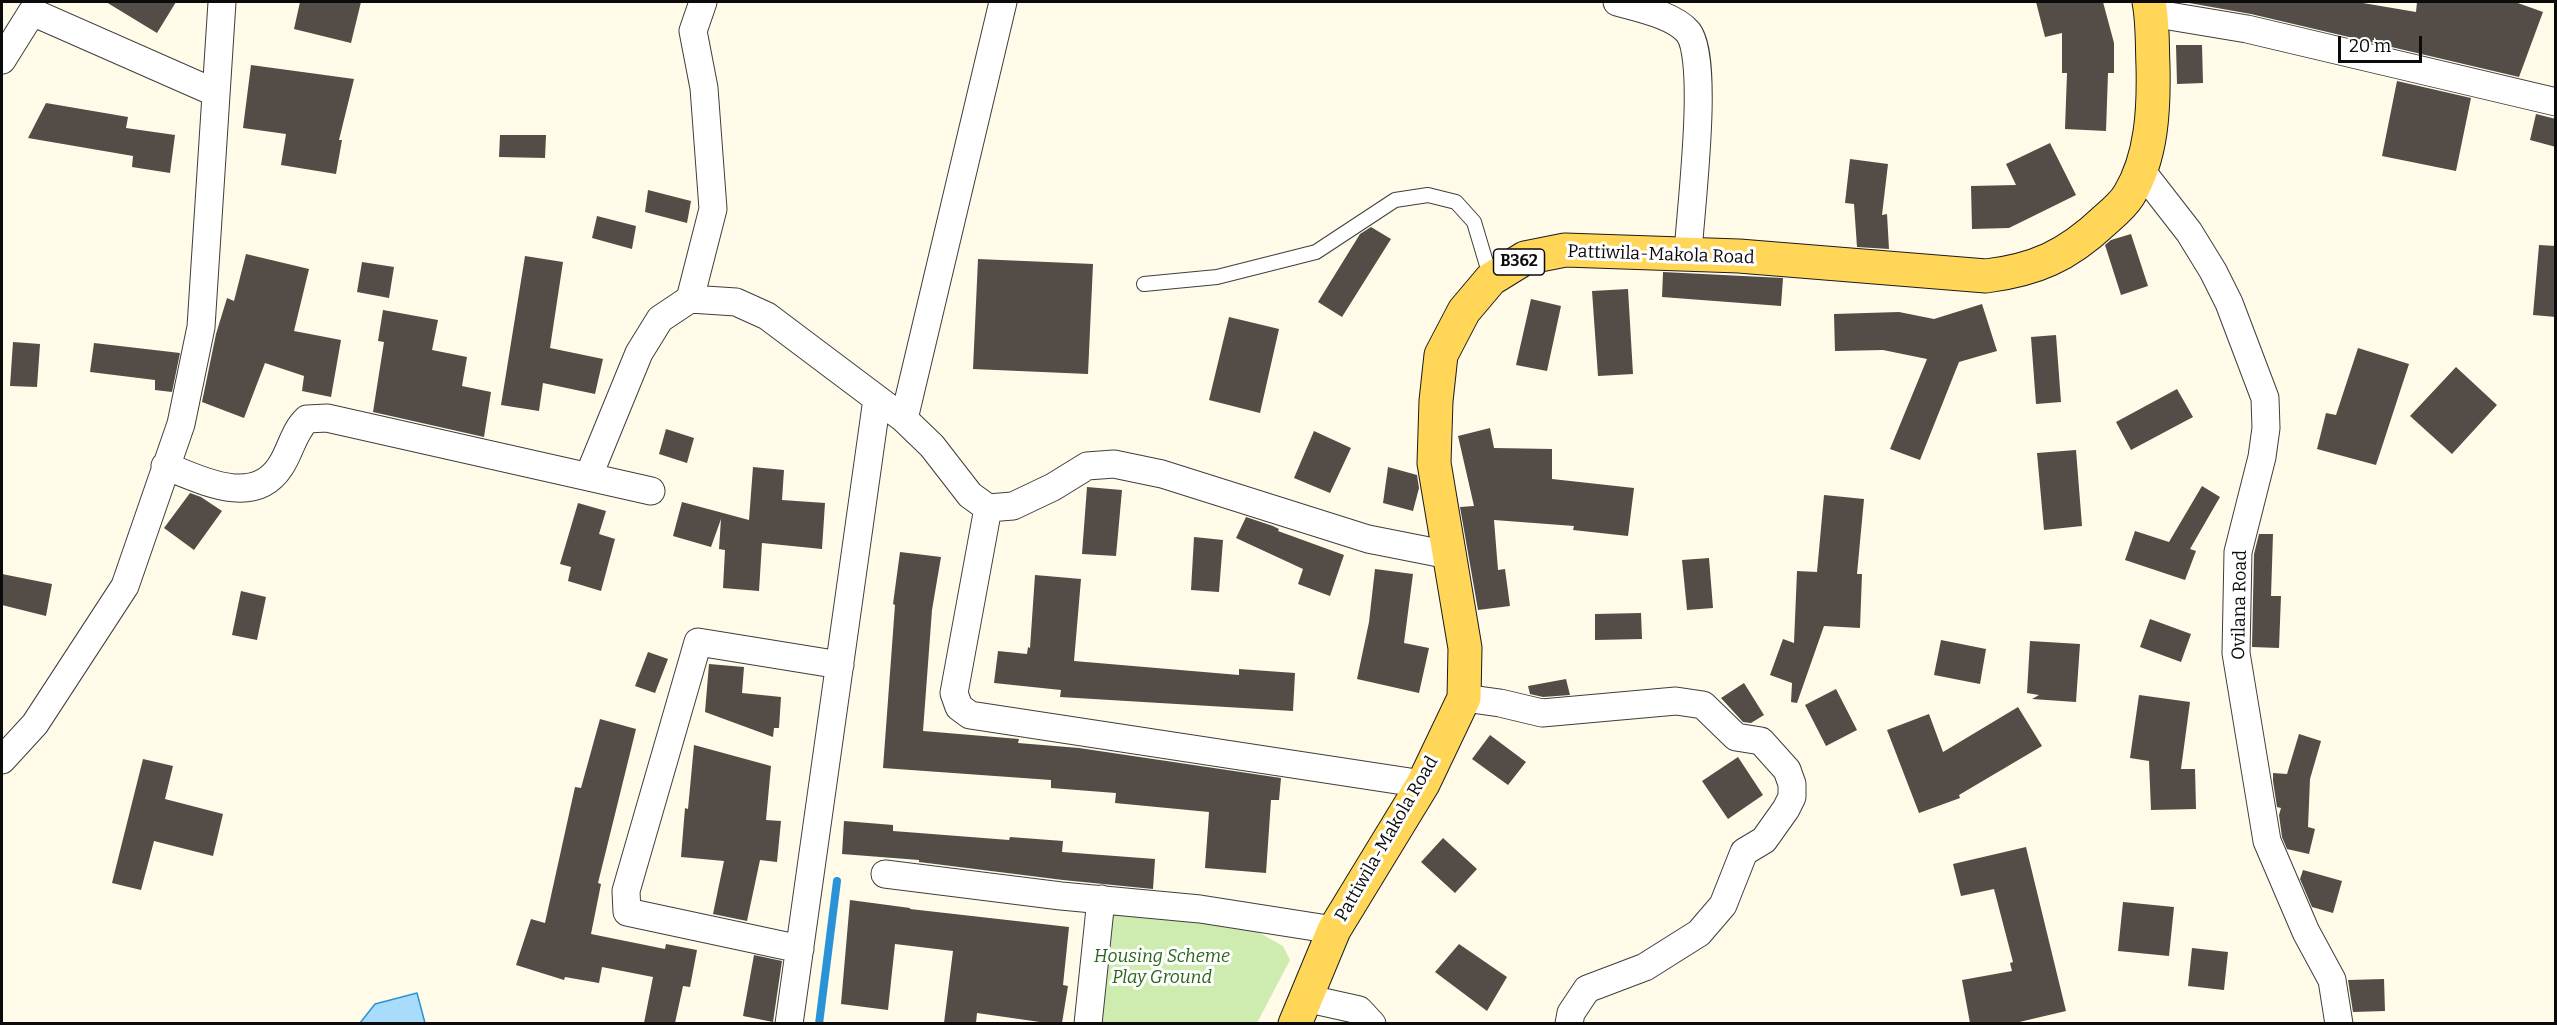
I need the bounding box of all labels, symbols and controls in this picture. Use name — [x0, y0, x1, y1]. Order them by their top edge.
scale bar — [2341, 24, 2425, 62]
text: 20 m — [2349, 35, 2391, 57]
street label: Pattiwila-Makola Road — [1567, 241, 1755, 269]
road number: B362 — [1494, 249, 1544, 275]
street label: Ovilana Road — [2228, 550, 2252, 660]
street label: Pattiwila-Makola Road — [1331, 753, 1443, 925]
park label: Housing Scheme Play Ground — [1094, 946, 1230, 988]

